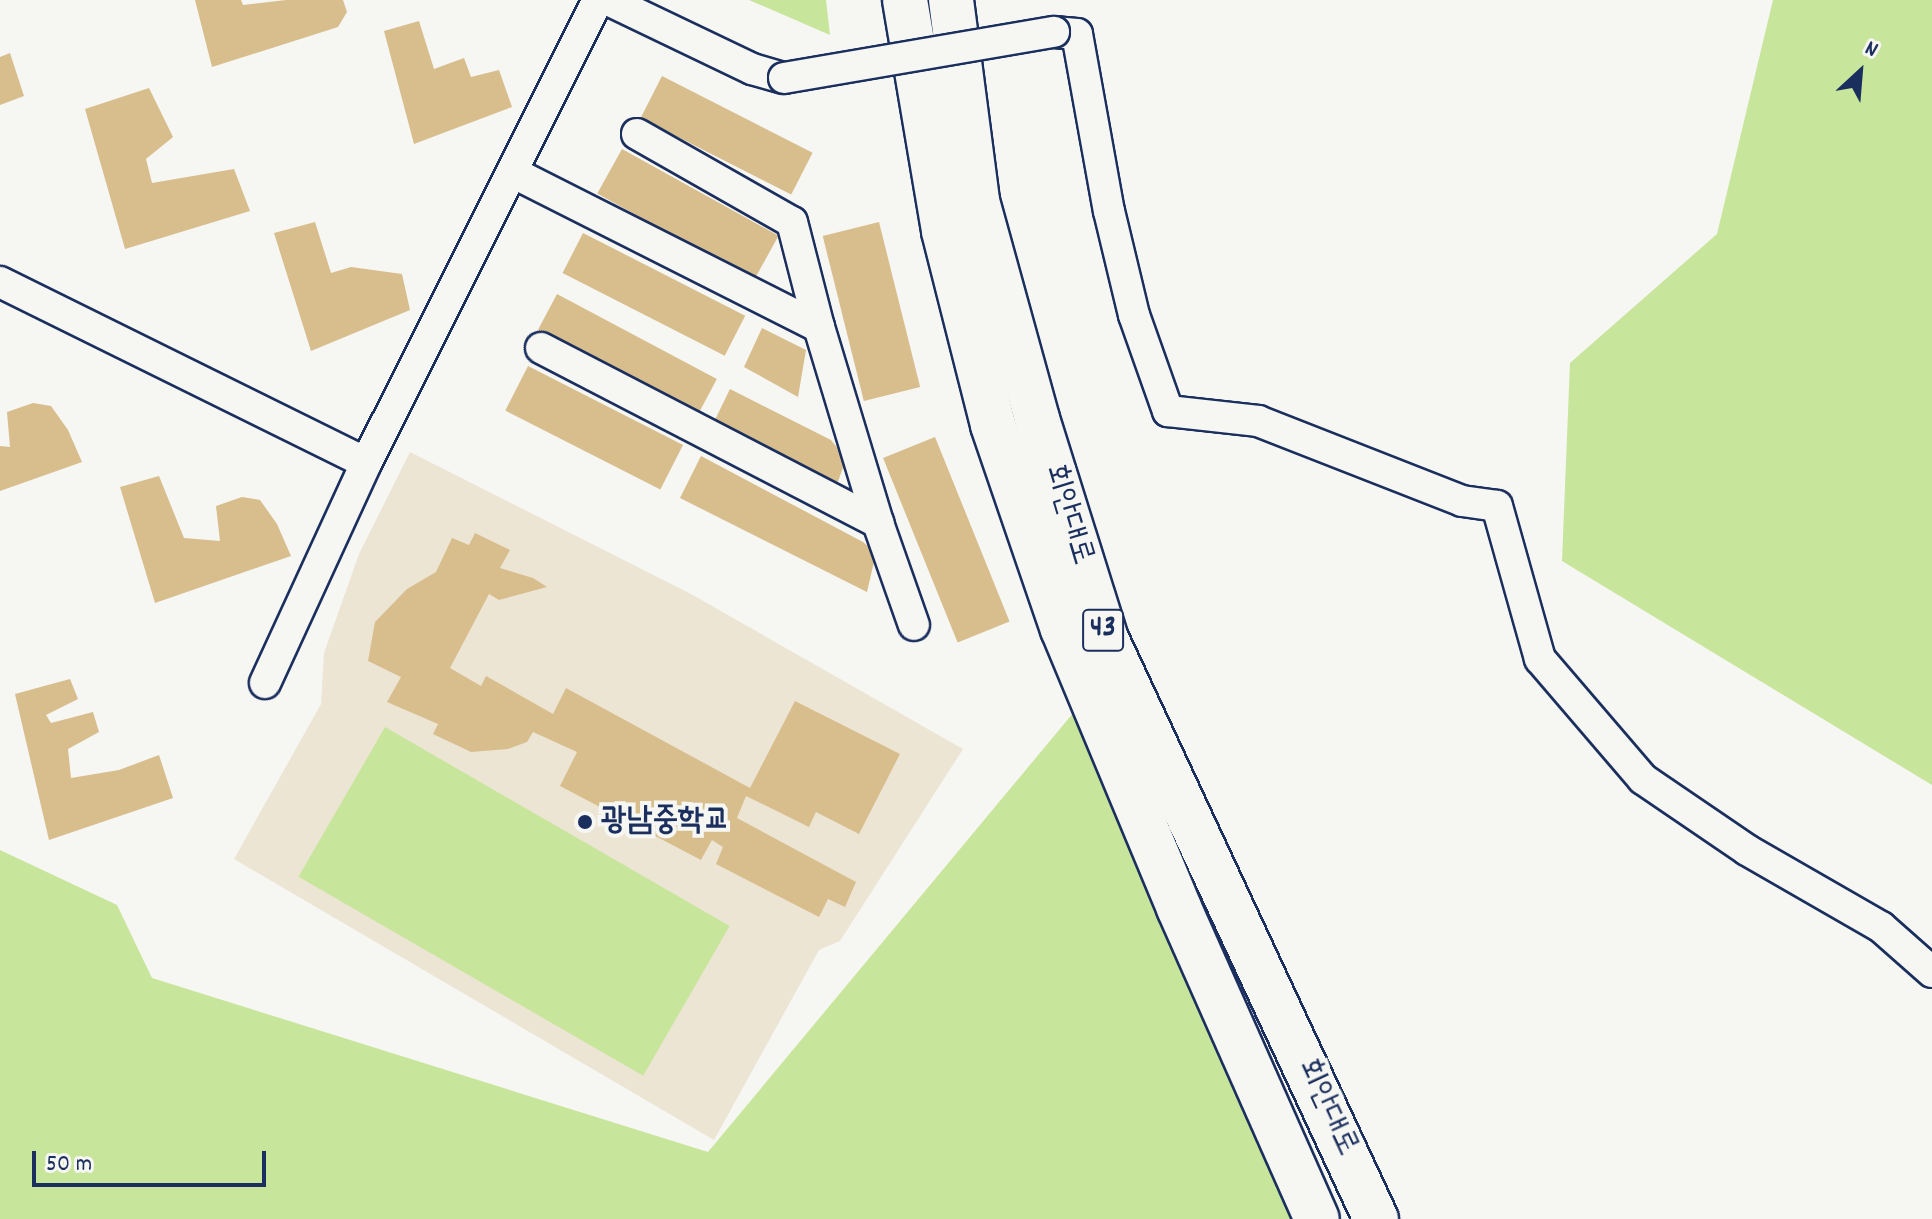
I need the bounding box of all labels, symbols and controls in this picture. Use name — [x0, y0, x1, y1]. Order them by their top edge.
north arrow — [1820, 32, 1900, 112]
text: N — [1859, 34, 1882, 66]
street label: 회안대로 — [1034, 460, 1100, 570]
road number: 43 — [1081, 604, 1125, 656]
place label: 광남중학교 — [601, 803, 730, 841]
marker: 광남중학교 — [576, 813, 594, 831]
street label: 회안대로 — [1287, 1053, 1365, 1163]
scale bar — [36, 1135, 270, 1185]
text: 50 m — [46, 1148, 92, 1182]

